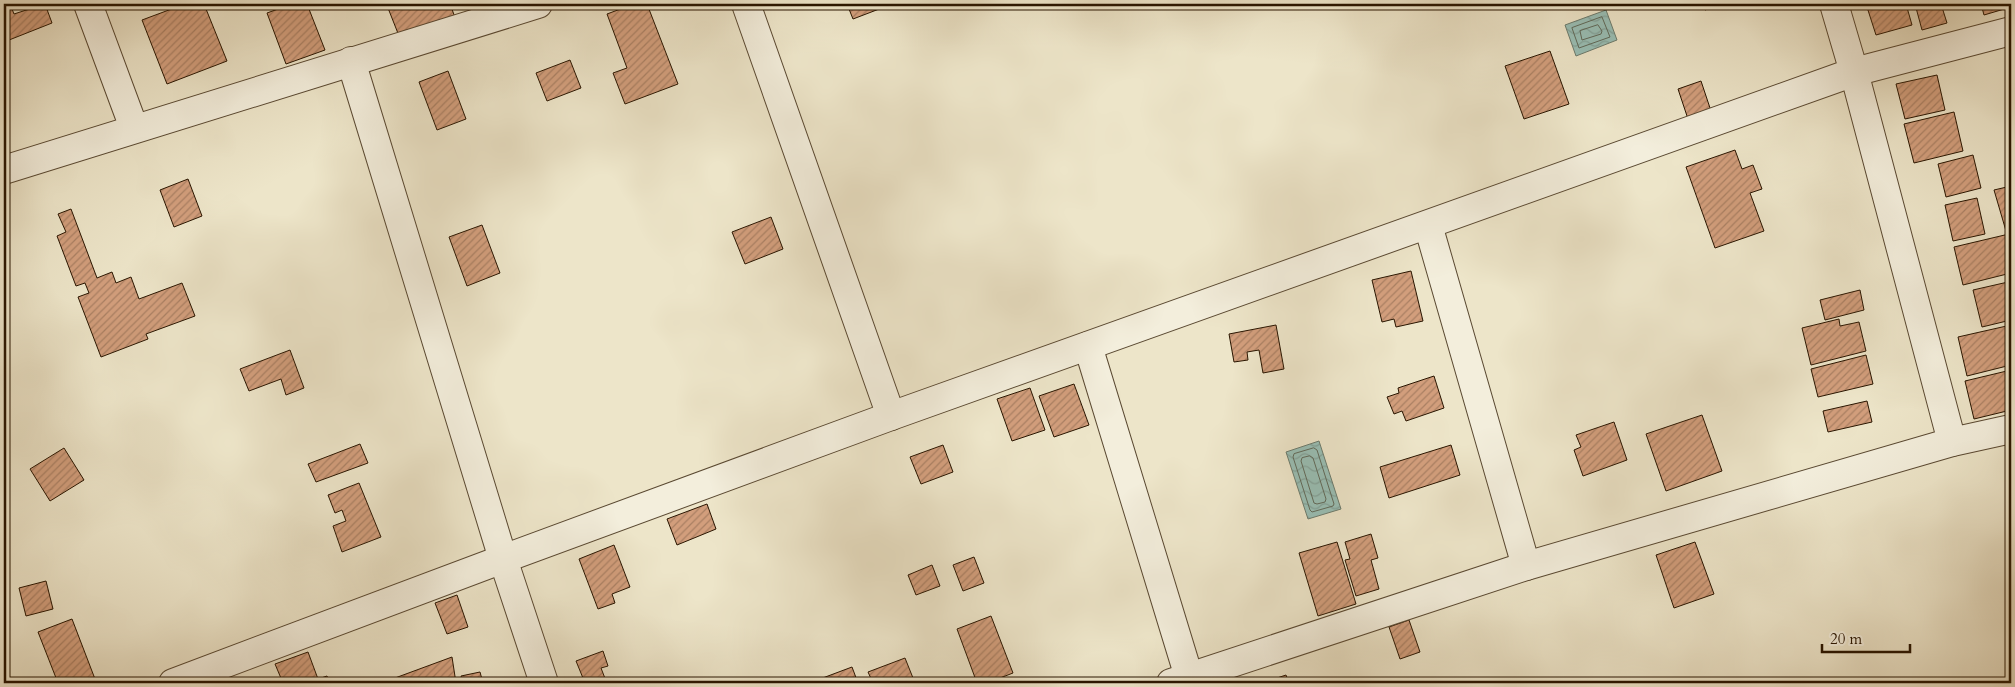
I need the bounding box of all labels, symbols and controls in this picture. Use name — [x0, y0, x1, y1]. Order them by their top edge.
scale bar — [1822, 622, 1910, 654]
text: 20 m — [1830, 629, 1862, 649]

